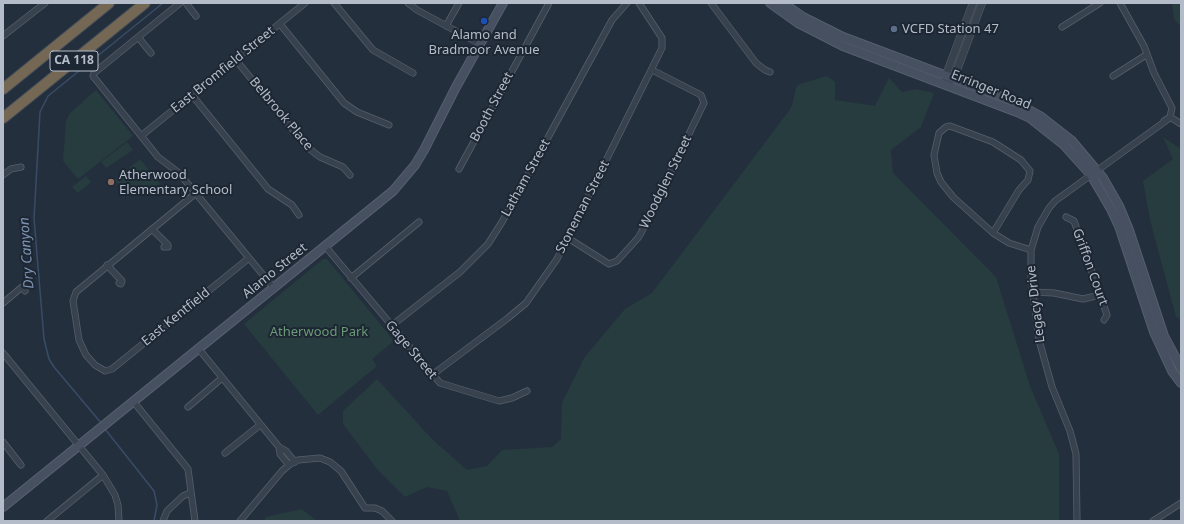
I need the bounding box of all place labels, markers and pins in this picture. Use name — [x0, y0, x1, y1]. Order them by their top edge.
marker: Alamo and Bradmoor Avenue — [479, 16, 489, 26]
place label: VCFD Station 47 — [902, 21, 999, 37]
marker: VCFD Station 47 — [889, 24, 899, 34]
place label: Alamo and Bradmoor Avenue — [428, 27, 540, 58]
place label: Atherwood Elementary School — [119, 167, 232, 198]
marker: Atherwood Elementary School — [106, 177, 116, 187]

